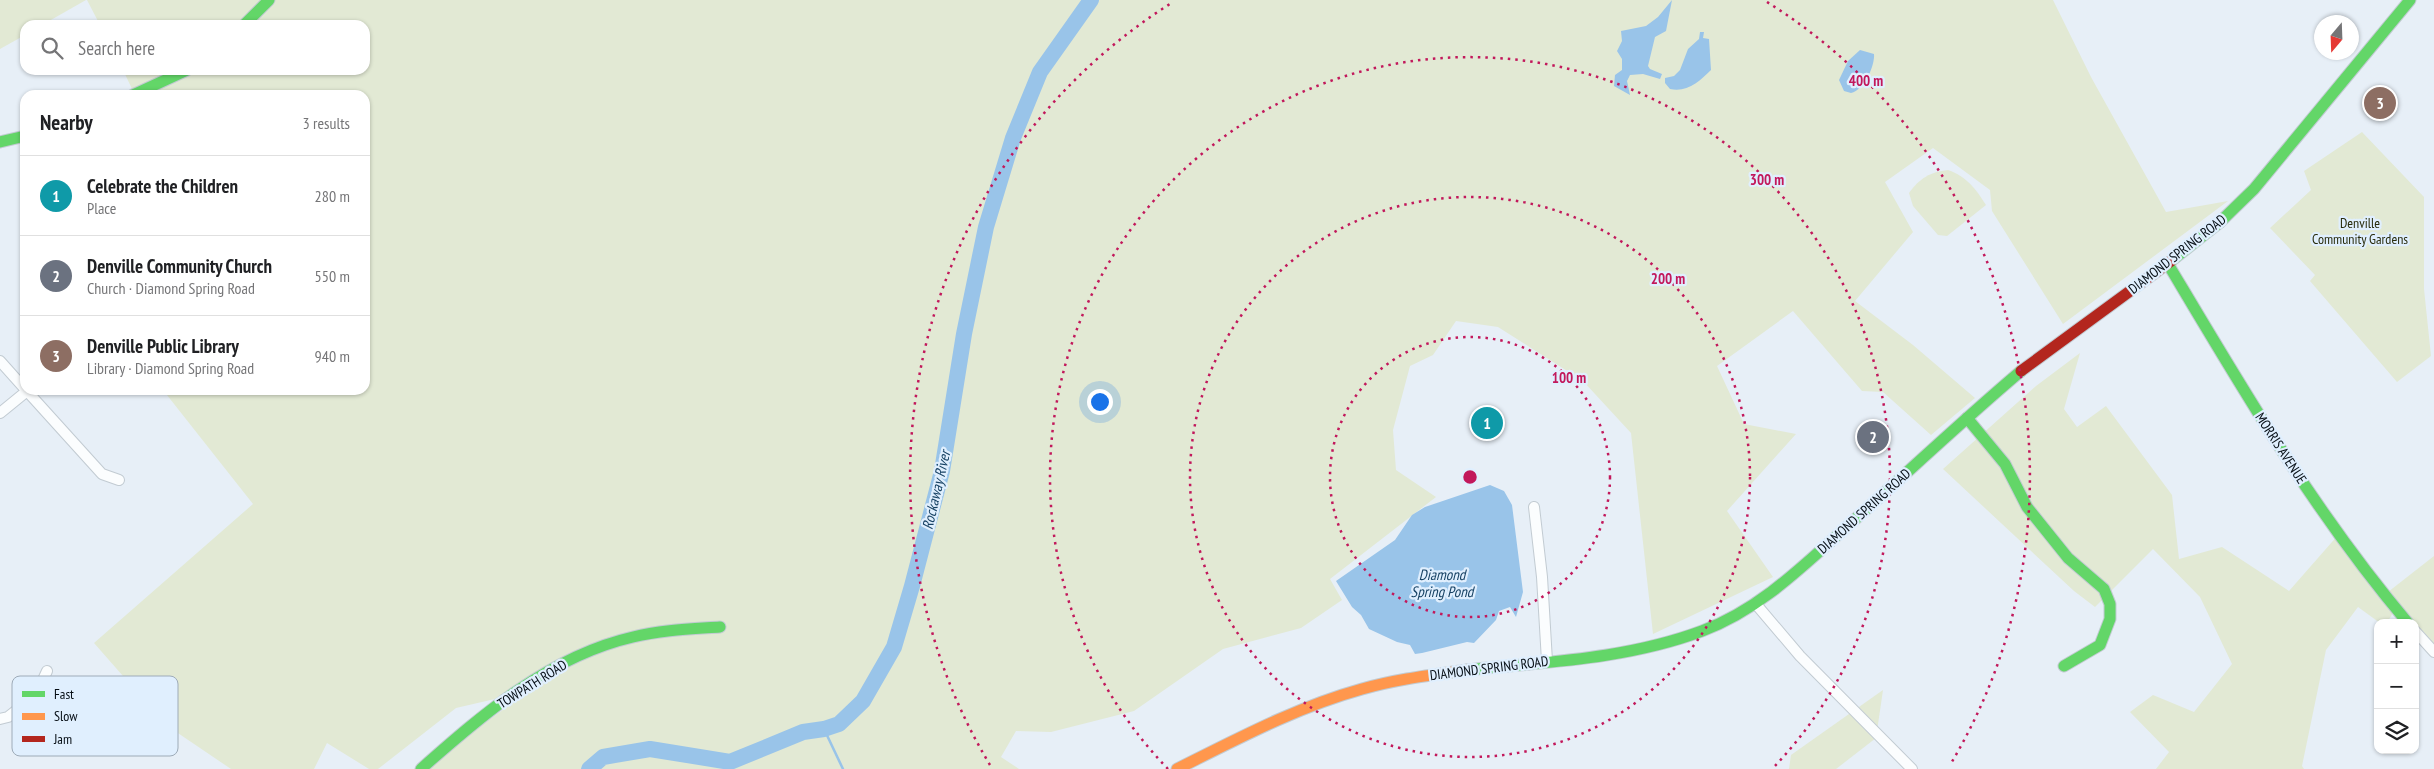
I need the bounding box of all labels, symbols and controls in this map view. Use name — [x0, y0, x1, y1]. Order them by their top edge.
north arrow — [2314, 15, 2359, 60]
search box — [20, 20, 370, 75]
icon: search — [38, 34, 66, 62]
text: Search here — [78, 36, 155, 60]
text: 400 m — [1849, 71, 1883, 90]
pin: 3 — [2364, 84, 2396, 122]
text: Nearby — [40, 109, 93, 136]
text: 3 results — [303, 113, 350, 133]
text: 300 m — [1750, 170, 1784, 189]
text: Celebrate the Children — [87, 174, 238, 198]
text: 1 — [52, 186, 60, 206]
text: 280 m — [315, 186, 350, 206]
text: Place — [87, 198, 116, 218]
street label: DIAMOND SPRING ROAD — [2125, 210, 2229, 298]
park label: Denville Community Gardens — [2312, 214, 2408, 248]
text: Denville Community Church — [87, 254, 272, 278]
text: 2 — [52, 266, 60, 286]
text: 550 m — [315, 266, 350, 286]
text: 200 m — [1651, 269, 1685, 288]
text: Church · Diamond Spring Road — [87, 278, 255, 298]
text: Denville Public Library — [87, 334, 239, 358]
text: 3 — [52, 346, 60, 366]
text: 940 m — [315, 346, 350, 366]
text: Library · Diamond Spring Road — [87, 358, 254, 378]
text: 100 m — [1552, 368, 1586, 387]
your location — [1087, 389, 1113, 415]
pin: 1 — [1471, 404, 1503, 442]
street label: MORRIS AVENUE — [2251, 409, 2311, 487]
pin: 2 — [1857, 418, 1889, 456]
water label: Rockaway River — [918, 447, 955, 531]
street label: DIAMOND SPRING ROAD — [1814, 464, 1914, 558]
centre of rings — [1461, 468, 1479, 486]
water label: Diamond Spring Pond — [1411, 565, 1476, 601]
map controls — [2374, 619, 2419, 754]
button: + — [2374, 619, 2419, 664]
street label: DIAMOND SPRING ROAD — [1429, 652, 1549, 684]
street label: TOWPATH ROAD — [494, 656, 570, 712]
button: − — [2374, 664, 2419, 709]
legend — [12, 676, 178, 756]
text: Fast — [54, 685, 74, 703]
text: Slow — [54, 707, 78, 725]
button: layers — [2374, 709, 2419, 754]
text: Jam — [53, 730, 72, 748]

